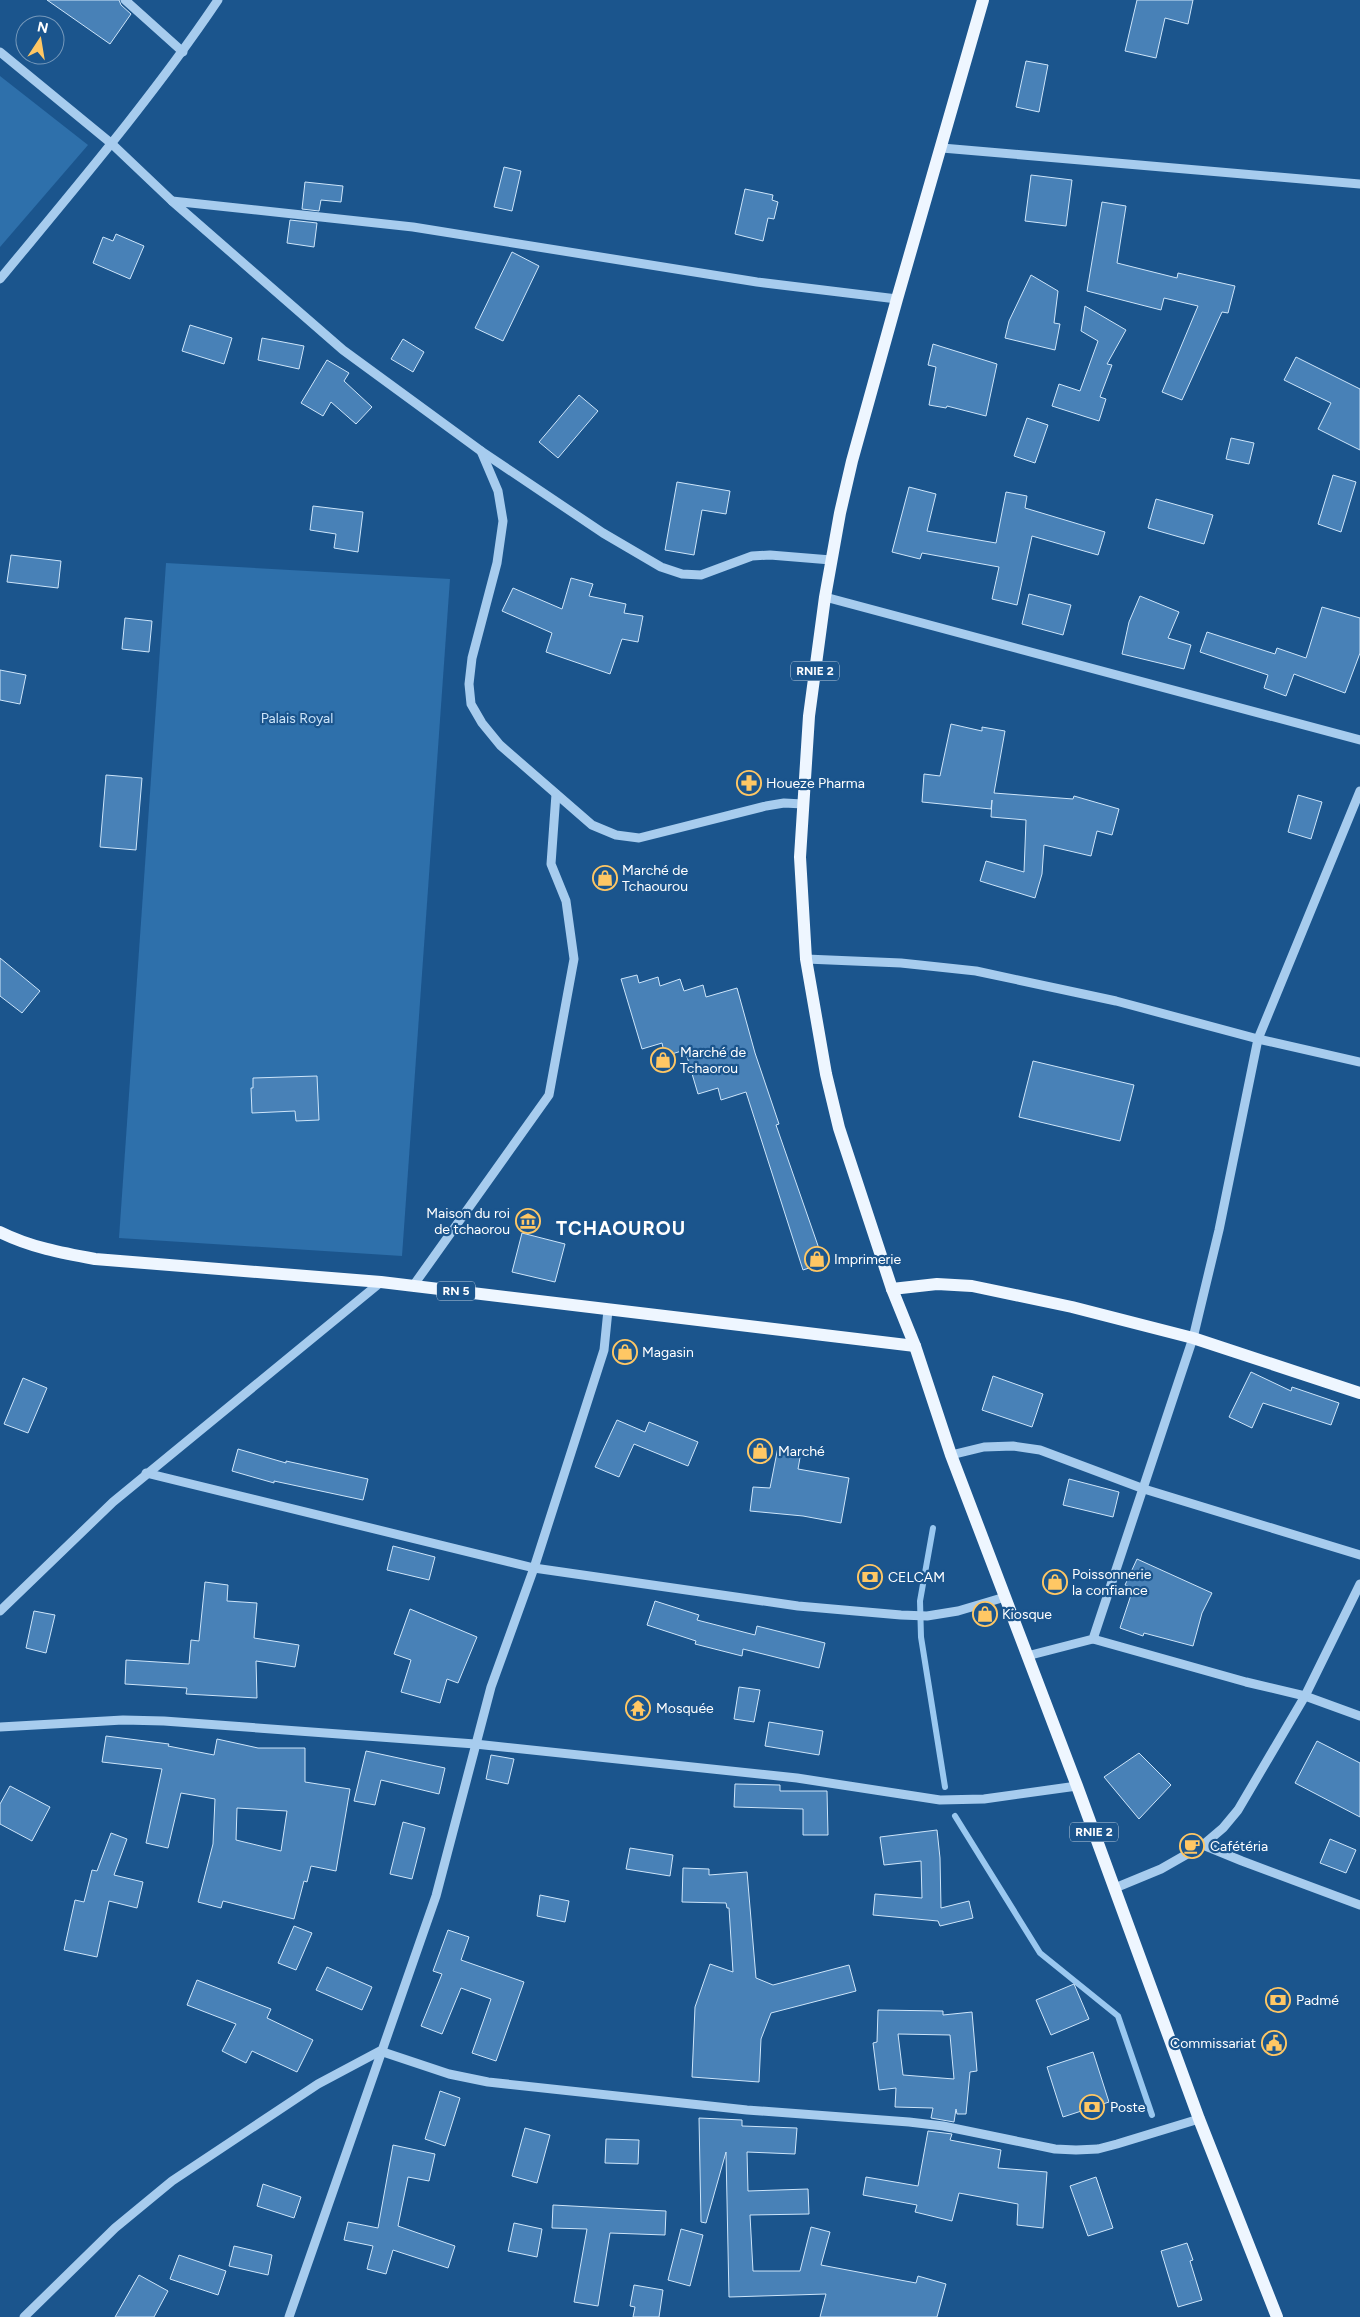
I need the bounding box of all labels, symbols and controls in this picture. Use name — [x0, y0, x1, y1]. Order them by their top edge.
north arrow — [15, 15, 65, 65]
text: N — [36, 18, 50, 37]
road number: RNIE 2 — [791, 661, 839, 680]
park label: Palais Royal — [261, 710, 333, 727]
pharmacy icon: Houeze Pharma — [736, 770, 762, 796]
place label: Houeze Pharma — [766, 775, 865, 792]
place label: Marché de Tchaourou — [622, 862, 688, 895]
shop icon: Marché de Tchaourou — [592, 865, 618, 891]
place label: Marché de Tchaorou — [680, 1044, 746, 1077]
shop icon: Marché de Tchaorou — [650, 1047, 676, 1073]
place label: Maison du roi de tchaorou — [426, 1205, 510, 1238]
museum icon: Maison du roi de tchaorou — [515, 1208, 541, 1234]
district label: TCHAOUROU — [556, 1217, 686, 1240]
shop icon: Imprimerie — [804, 1246, 830, 1272]
place label: Imprimerie — [834, 1251, 901, 1268]
road number: RN 5 — [437, 1282, 475, 1300]
shop icon: Magasin — [612, 1339, 638, 1365]
place label: Magasin — [642, 1344, 694, 1361]
shop icon: Marché — [747, 1438, 773, 1464]
place label: Marché — [778, 1443, 825, 1460]
bank icon: CELCAM — [857, 1564, 883, 1590]
place label: Poissonnerie la confiance — [1072, 1566, 1152, 1599]
place label: CELCAM — [888, 1569, 945, 1586]
shop icon: Poissonnerie la confiance — [1042, 1569, 1068, 1595]
shop icon: Kiosque — [972, 1601, 998, 1627]
place label: Kiosque — [1002, 1606, 1052, 1623]
temple icon: Mosquée — [625, 1695, 651, 1721]
place label: Mosquée — [656, 1700, 714, 1717]
road number: RNIE 2 — [1070, 1822, 1118, 1841]
cafe icon: Cafétéria — [1179, 1833, 1205, 1859]
place label: Cafétéria — [1210, 1838, 1268, 1855]
bank icon: Padmé — [1265, 1987, 1291, 2013]
place label: Padmé — [1296, 1992, 1339, 2009]
public building icon: Commissariat — [1261, 2030, 1287, 2056]
place label: Commissariat — [1170, 2035, 1256, 2052]
bank icon: Poste — [1079, 2094, 1105, 2120]
place label: Poste — [1110, 2099, 1146, 2116]

